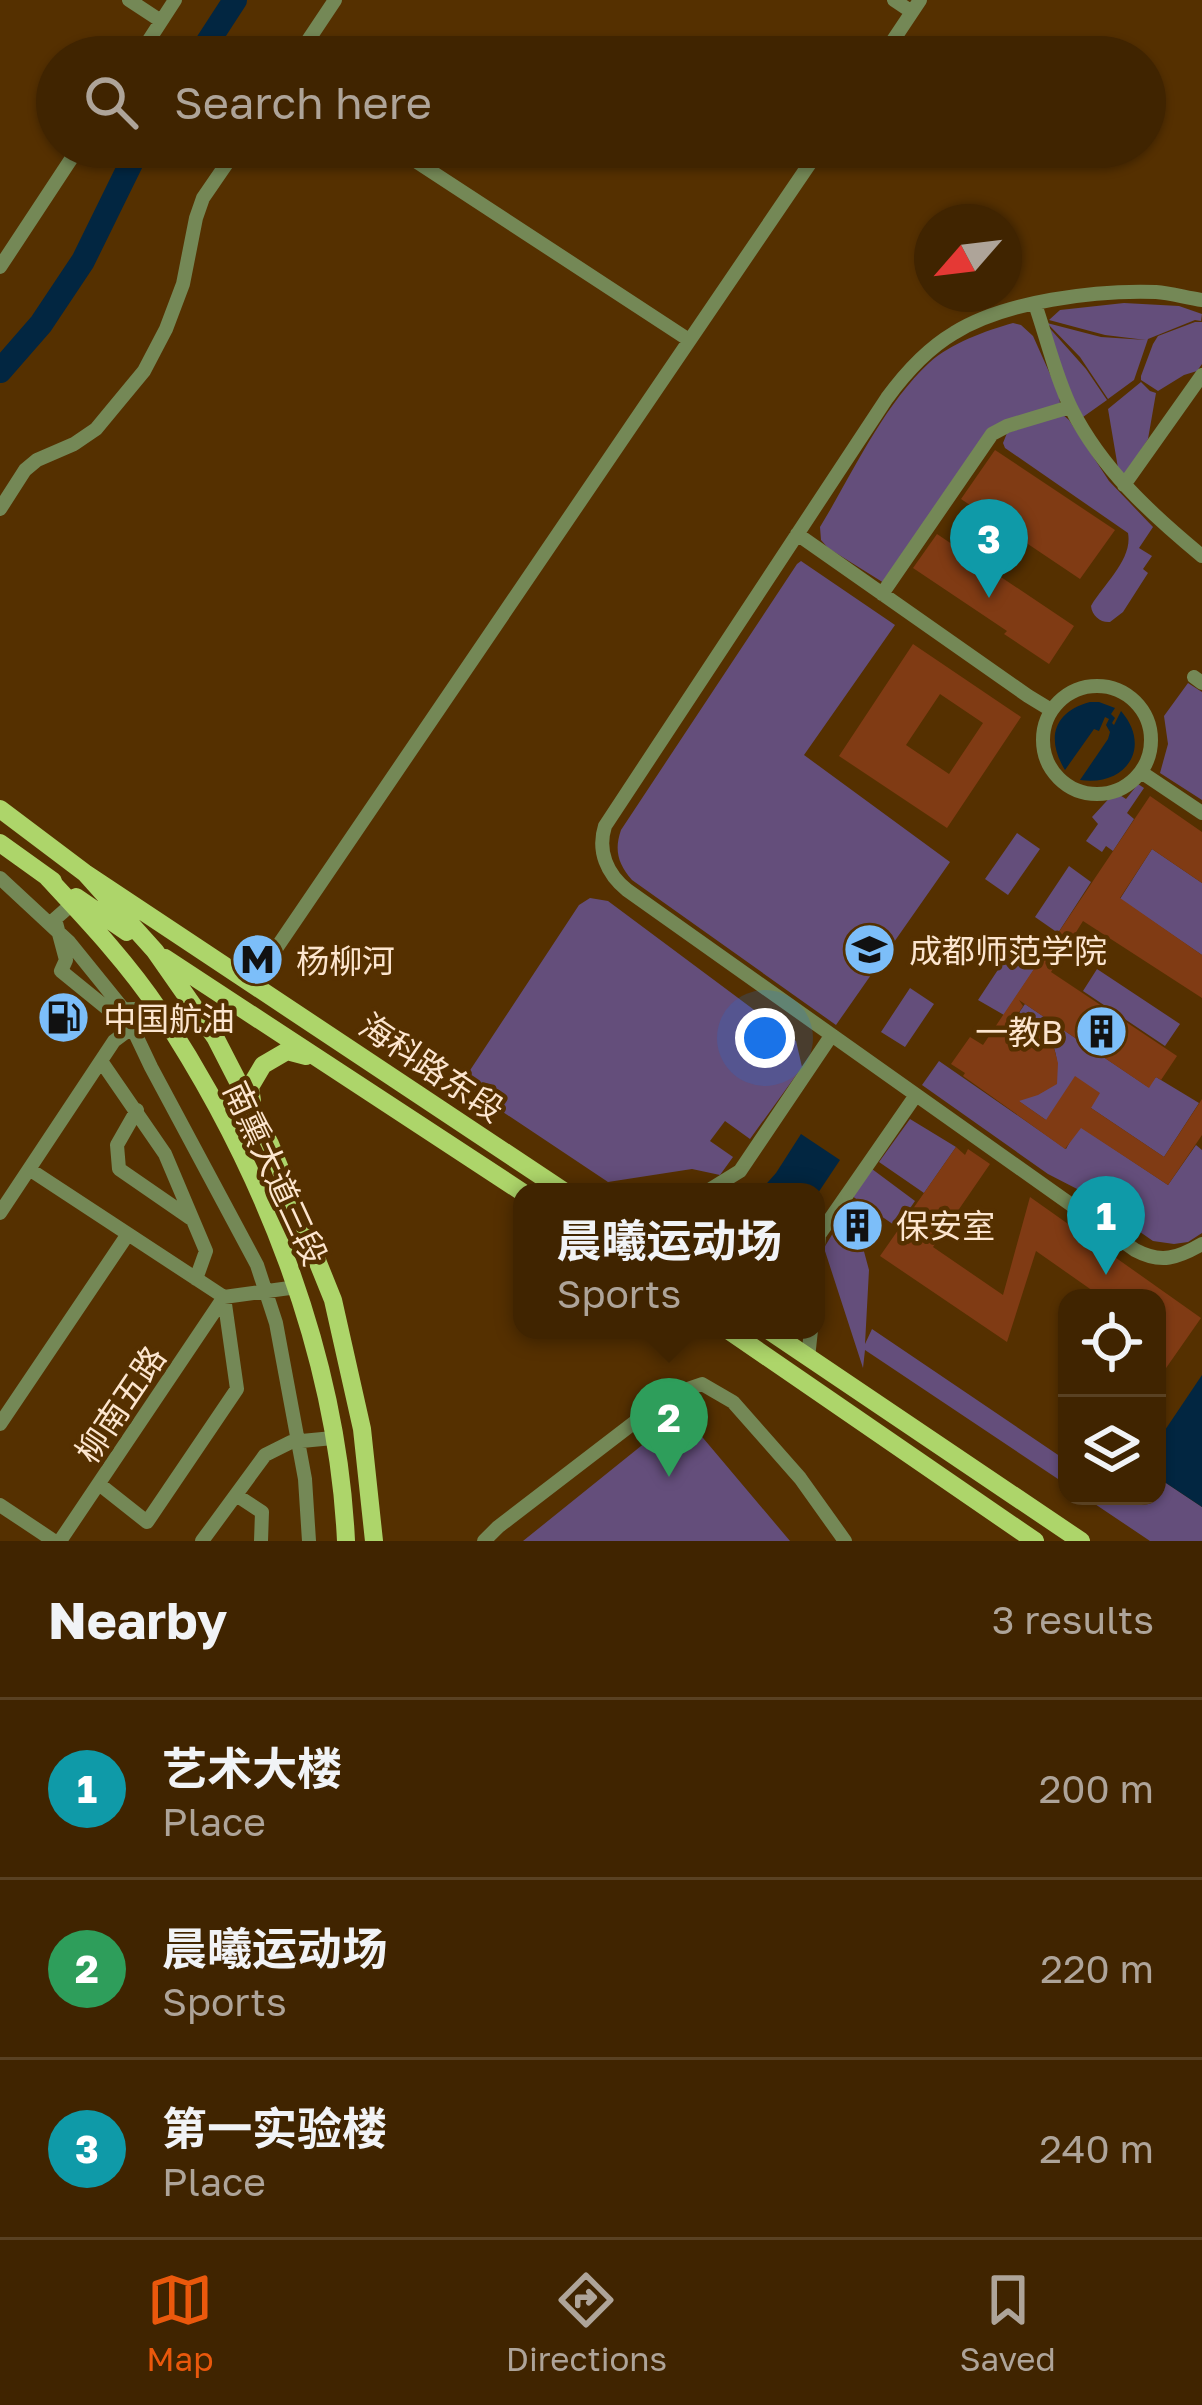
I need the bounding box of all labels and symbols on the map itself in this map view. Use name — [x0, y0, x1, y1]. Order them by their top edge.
north arrow — [914, 204, 1022, 312]
pin: 3 — [950, 499, 1028, 598]
school or university icon: 成都师范学院 — [842, 922, 898, 978]
place label: 成都师范学院 — [909, 931, 1107, 970]
metro station icon: 杨柳河 — [229, 932, 285, 988]
place label: 杨柳河 — [296, 941, 395, 980]
fuel station icon: 中国航油 — [36, 990, 92, 1046]
place label: 中国航油 — [103, 999, 235, 1038]
building icon: 一教B — [1074, 1003, 1130, 1059]
street label: 海科路东段 — [353, 1005, 511, 1129]
your location — [735, 1008, 795, 1068]
place label: 一教B — [975, 1012, 1063, 1051]
street label: 南熏大道三段 — [216, 1075, 336, 1271]
pin: 1 — [1067, 1176, 1145, 1275]
building icon: 保安室 — [829, 1197, 885, 1253]
place label: 保安室 — [896, 1206, 995, 1245]
street label: 柳南五路 — [67, 1338, 173, 1470]
pin: 2 — [630, 1378, 708, 1477]

